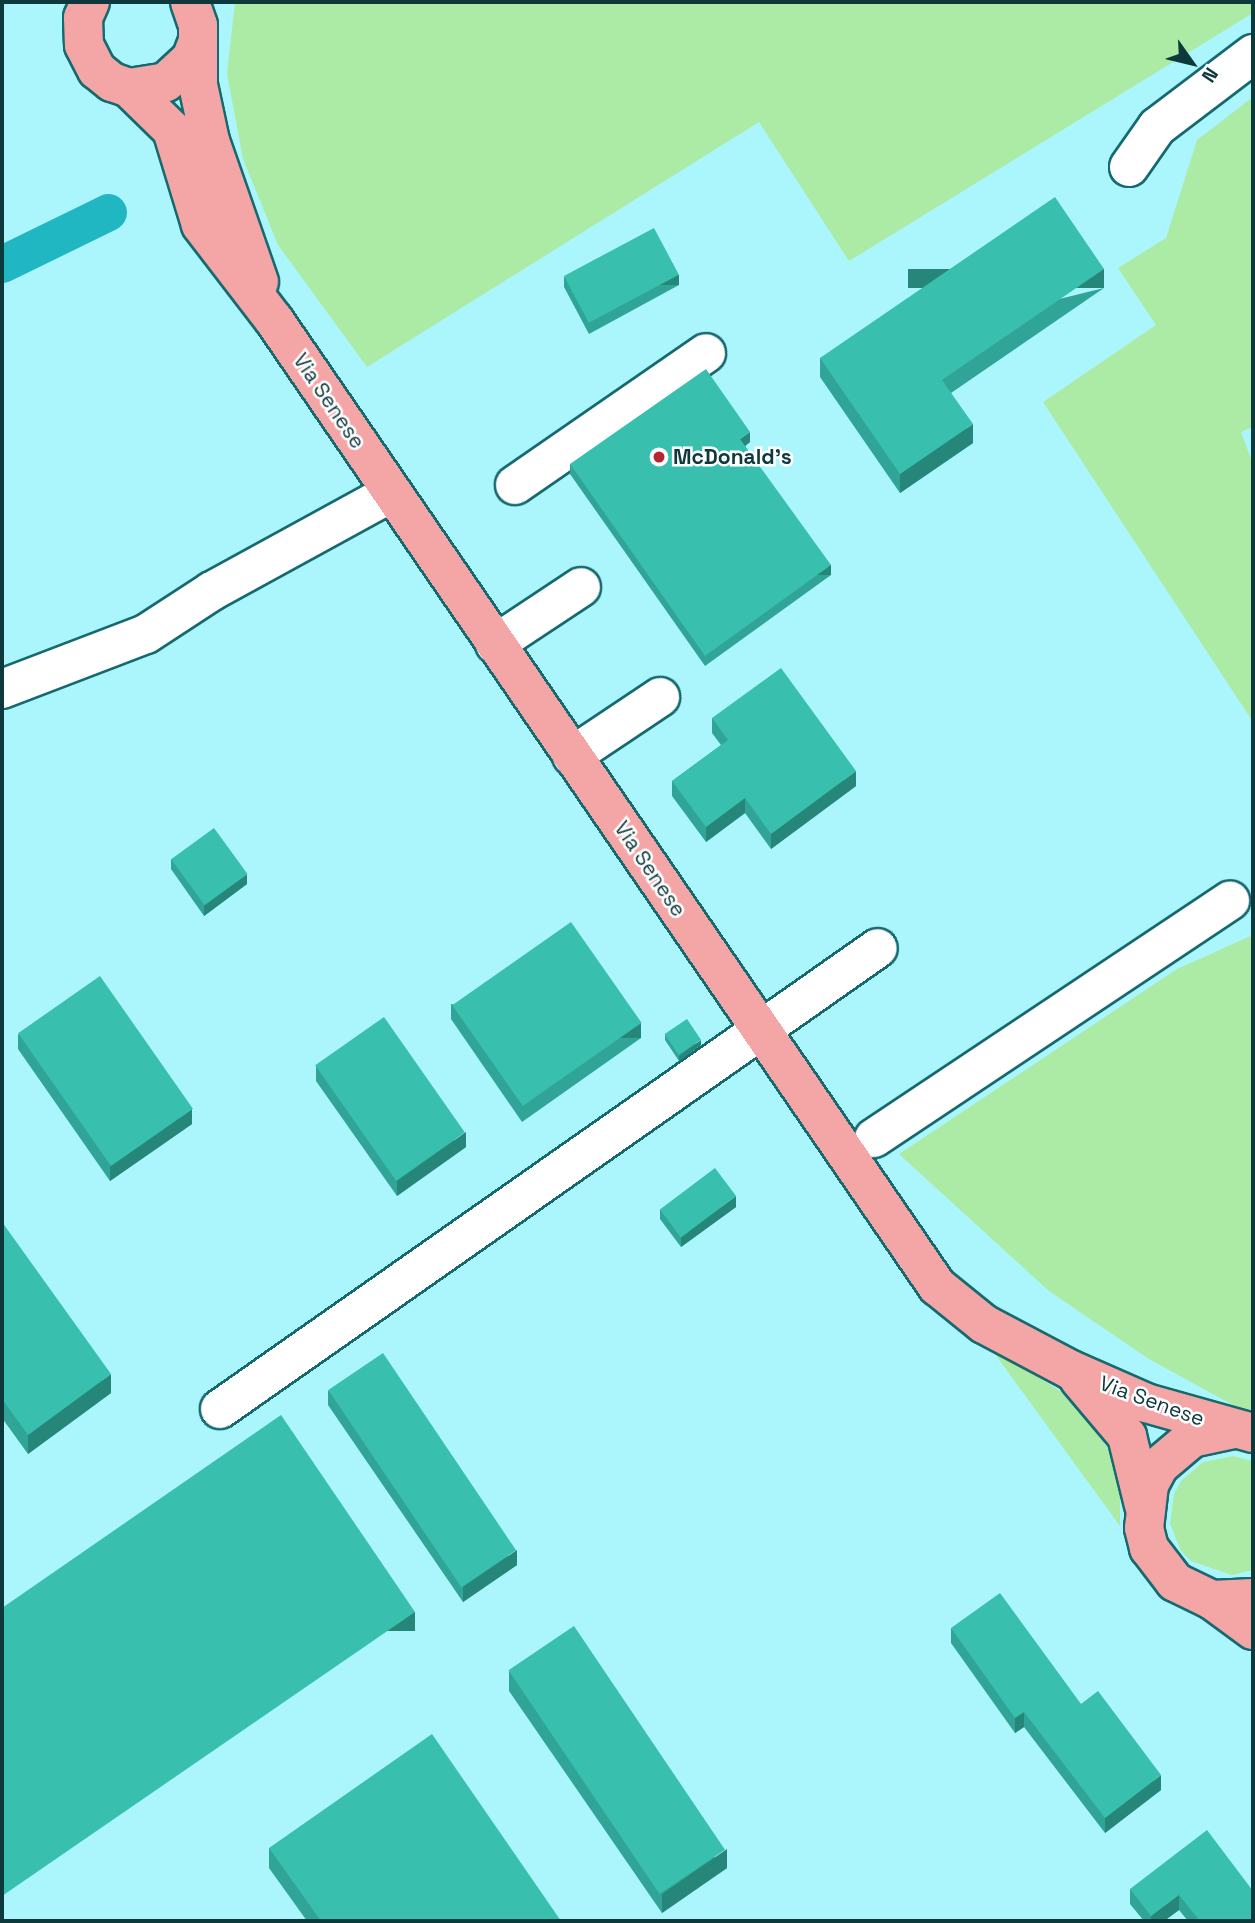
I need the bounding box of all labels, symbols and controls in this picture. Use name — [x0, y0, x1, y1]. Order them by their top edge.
north arrow — [1157, 28, 1227, 98]
text: N — [1196, 63, 1224, 87]
street label: Via Senese — [288, 348, 370, 454]
place label: McDonald's — [673, 444, 792, 470]
marker: McDonald's — [651, 449, 667, 465]
street label: Via Senese — [609, 816, 691, 922]
street label: Via Senese — [1096, 1370, 1208, 1432]

